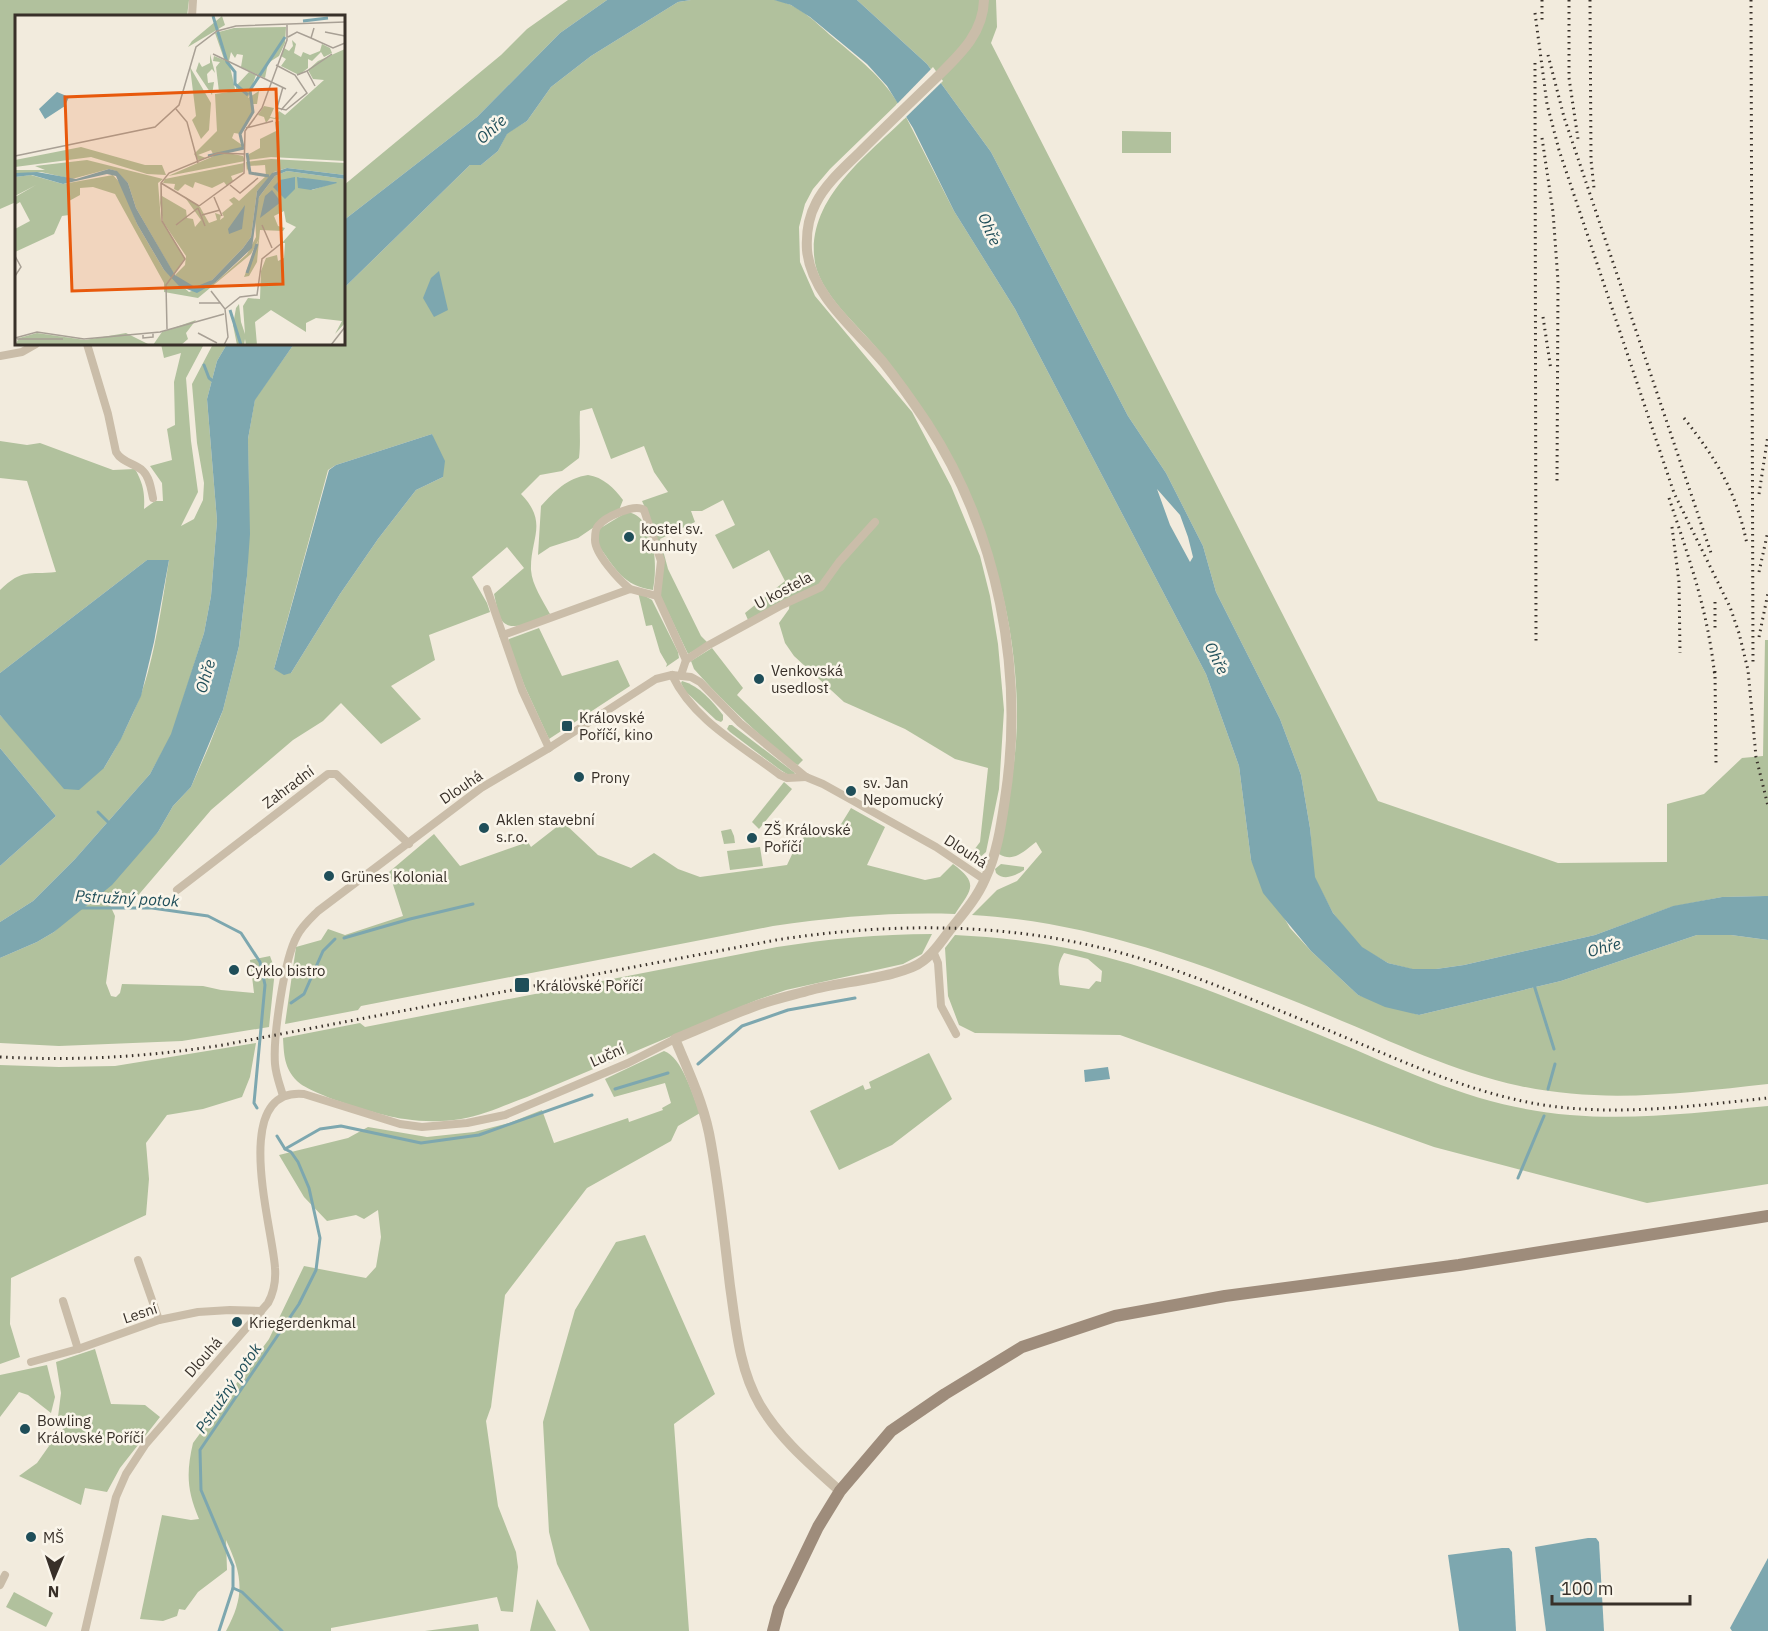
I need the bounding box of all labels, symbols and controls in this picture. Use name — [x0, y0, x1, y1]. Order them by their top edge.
inset map — [15, 15, 345, 345]
water label: Ohře — [472, 110, 510, 148]
water label: Ohře — [974, 209, 1006, 249]
place label: kostel sv. Kunhuty — [641, 519, 703, 555]
marker: kostel sv. Kunhuty — [622, 530, 636, 544]
street label: U kostela — [751, 567, 815, 613]
water label: Ohře — [1201, 638, 1233, 678]
water label: Ohře — [191, 657, 219, 695]
place label: Venkovská usedlost — [771, 661, 843, 697]
marker: Venkovská usedlost — [752, 672, 766, 686]
place label: Královské Poříčí, kino — [579, 708, 653, 744]
marker: Královské Poříčí, kino — [560, 719, 574, 733]
street label: Zahradní — [258, 761, 318, 813]
street label: Dlouhá — [436, 766, 486, 808]
place label: Prony — [591, 768, 630, 787]
marker: Prony — [572, 770, 586, 784]
place label: sv. Jan Nepomucký — [863, 773, 944, 809]
marker: sv. Jan Nepomucký — [844, 784, 858, 798]
place label: Aklen stavební s.r.o. — [496, 810, 595, 846]
place label: ZŠ Královské Poříčí — [764, 820, 851, 856]
marker: Aklen stavební s.r.o. — [477, 821, 491, 835]
street label: Dlouhá — [941, 830, 991, 872]
marker: ZŠ Královské Poříčí — [745, 831, 759, 845]
place label: Grünes Kolonial — [341, 867, 447, 886]
marker: Grünes Kolonial — [322, 869, 336, 883]
water label: Pstružný potok — [74, 885, 180, 911]
water label: Ohře — [1585, 933, 1623, 961]
place label: Cyklo bistro — [246, 961, 325, 980]
marker: Cyklo bistro — [227, 963, 241, 977]
marker: Královské Poříčí — [513, 976, 531, 994]
place label: Královské Poříčí — [536, 976, 643, 995]
street label: Luční — [587, 1039, 627, 1071]
street label: Lesní — [120, 1298, 160, 1327]
place label: Kriegerdenkmal — [249, 1313, 356, 1332]
marker: Kriegerdenkmal — [230, 1315, 244, 1329]
street label: Dlouhá — [180, 1333, 226, 1381]
water label: Pstružný potok — [191, 1339, 266, 1437]
place label: Bowling Královské Poříčí — [37, 1411, 144, 1447]
marker: Bowling Královské Poříčí — [18, 1422, 32, 1436]
place label: MŠ — [43, 1528, 64, 1547]
marker: MŠ — [24, 1530, 38, 1544]
north arrow — [24, 1547, 84, 1607]
scale bar — [1552, 1568, 1690, 1606]
text: 100 m — [1561, 1577, 1613, 1600]
text: N — [47, 1582, 60, 1602]

